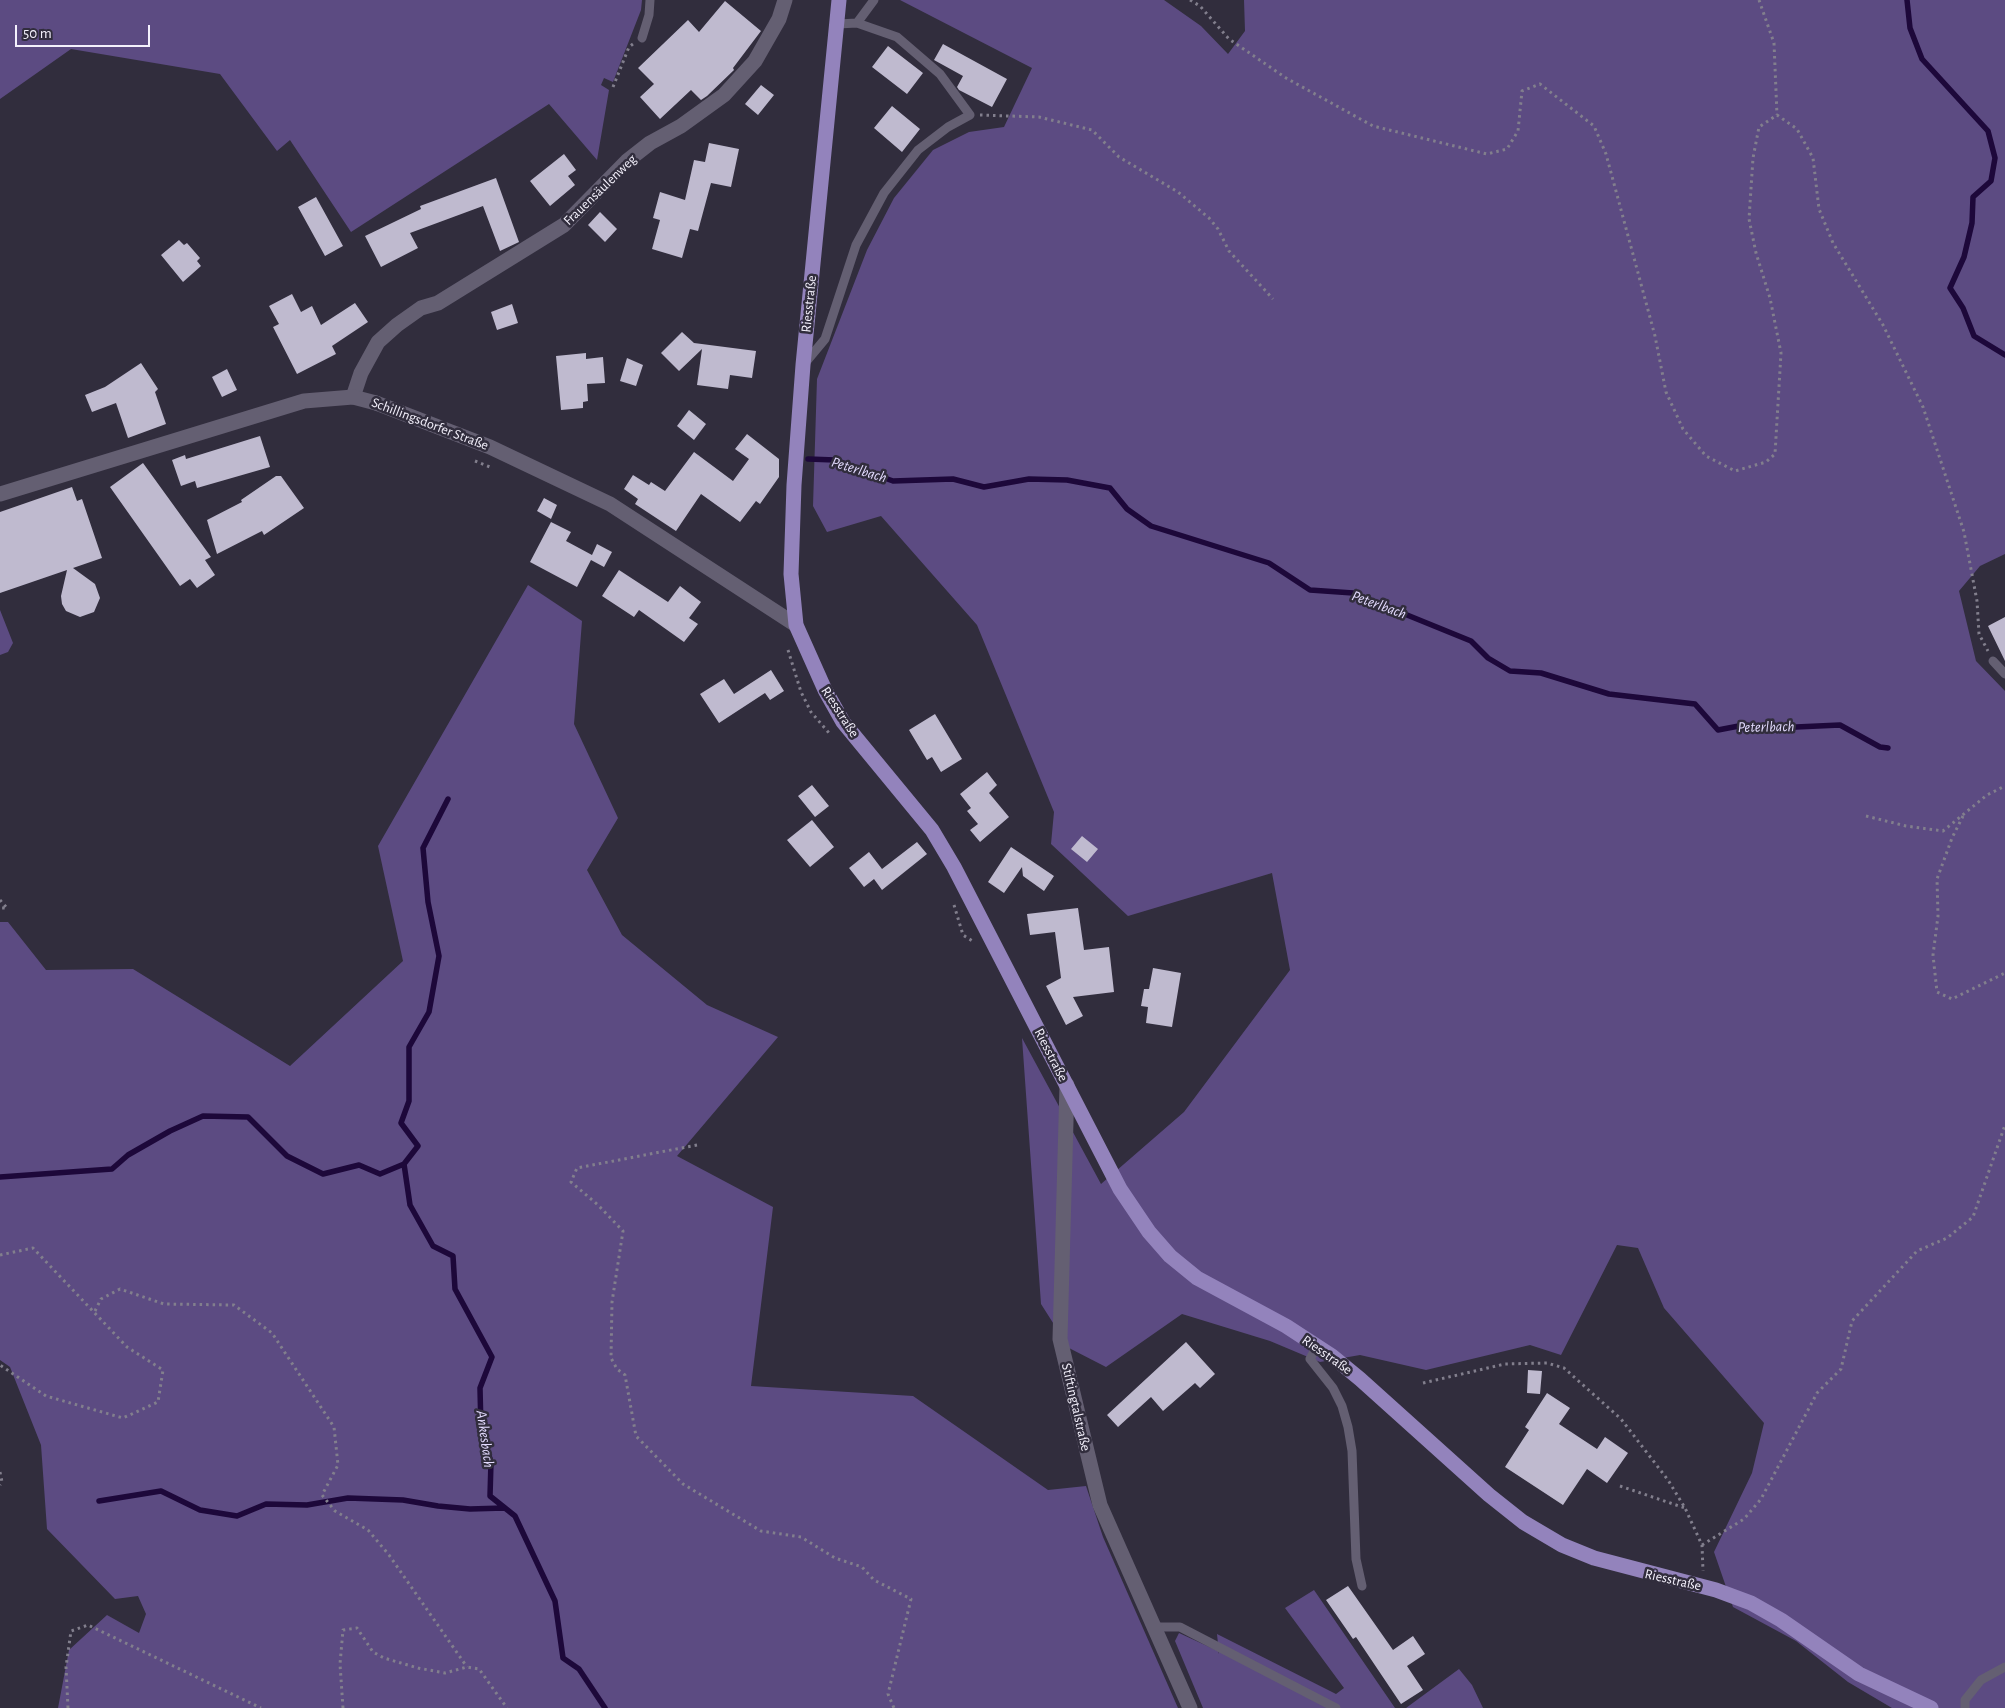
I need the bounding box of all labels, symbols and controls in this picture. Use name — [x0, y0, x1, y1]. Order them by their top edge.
scale bar — [18, 15, 152, 47]
text: 50 m — [23, 26, 52, 41]
street label: Frauensäulenweg — [560, 151, 640, 229]
street label: Riesstraße — [798, 275, 820, 333]
street label: Schillingsdorfer Straße — [369, 394, 491, 454]
water label: Peterlbach — [829, 453, 889, 487]
water label: Peterlbach — [1349, 587, 1409, 623]
street label: Riesstraße — [817, 683, 863, 741]
water label: Peterlbach — [1737, 718, 1795, 736]
street label: Riesstraße — [1030, 1026, 1072, 1084]
street label: Riesstraße — [1299, 1332, 1355, 1378]
street label: Stiftingtalstraße — [1058, 1361, 1094, 1453]
water label: Ankesbach — [472, 1409, 498, 1469]
street label: Riesstraße — [1643, 1565, 1703, 1595]

